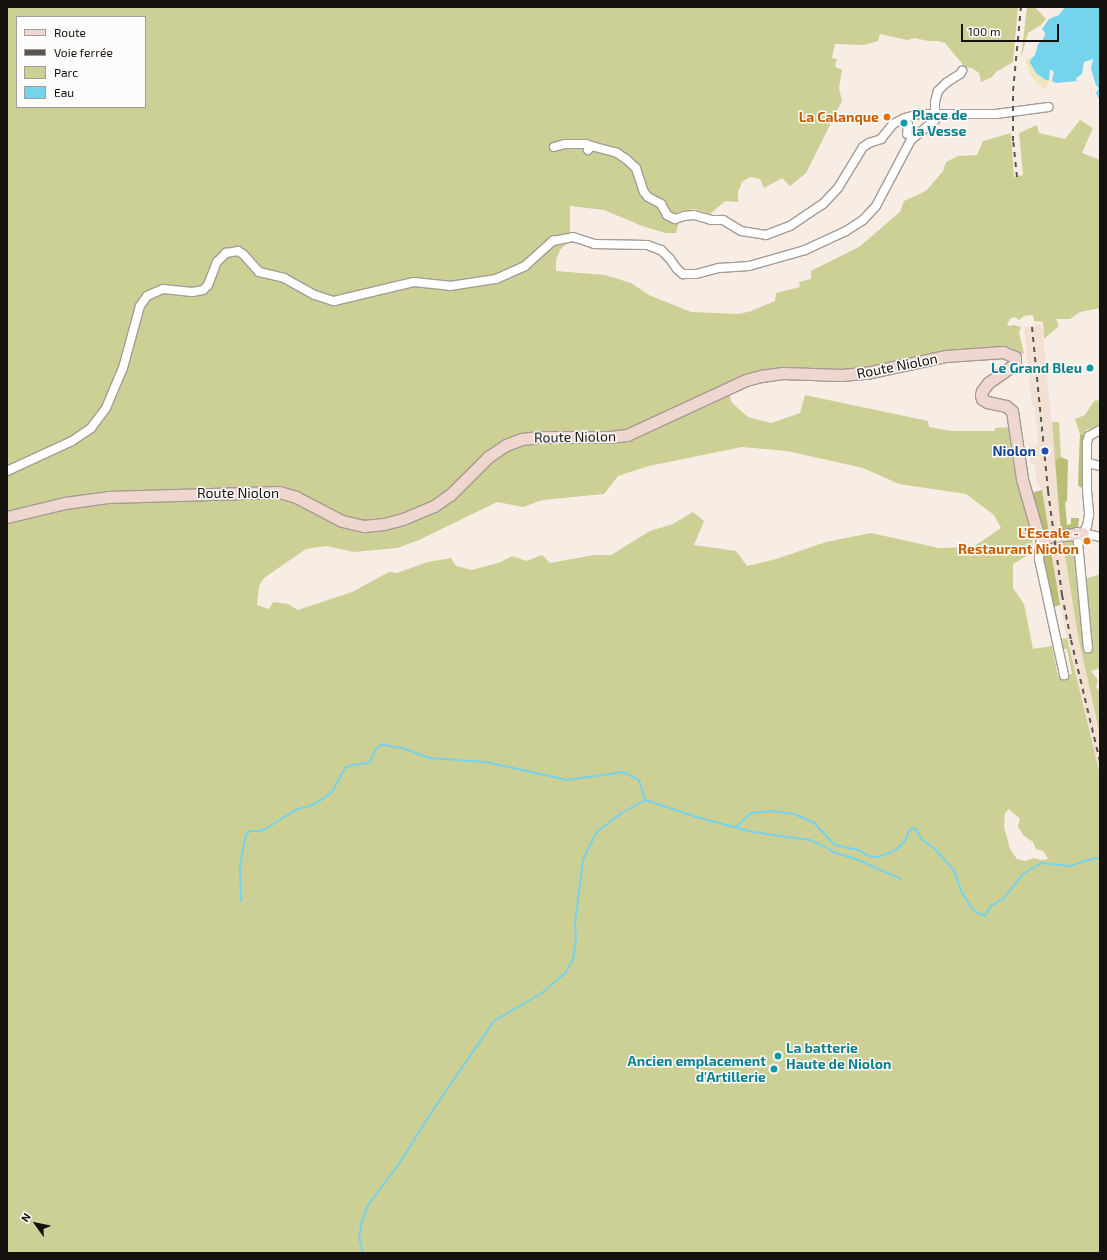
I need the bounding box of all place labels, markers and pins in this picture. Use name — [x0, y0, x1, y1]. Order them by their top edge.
place label: Place de la Vesse — [912, 107, 967, 140]
place label: La Calanque — [799, 109, 879, 125]
marker: La Calanque — [882, 112, 892, 122]
marker: Place de la Vesse — [899, 118, 909, 128]
place label: Le Grand Bleu — [991, 360, 1082, 376]
marker: Le Grand Bleu — [1085, 363, 1095, 373]
place label: Niolon — [993, 443, 1036, 459]
marker: Niolon — [1039, 445, 1051, 457]
place label: L'Escale - Restaurant Niolon — [958, 525, 1079, 558]
marker: L'Escale - Restaurant Niolon — [1082, 536, 1092, 546]
place label: La batterie Haute de Niolon — [786, 1040, 891, 1072]
marker: La batterie Haute de Niolon — [773, 1051, 783, 1061]
place label: Ancien emplacement d'Artillerie — [628, 1053, 766, 1086]
marker: Ancien emplacement d'Artillerie — [769, 1064, 779, 1074]

